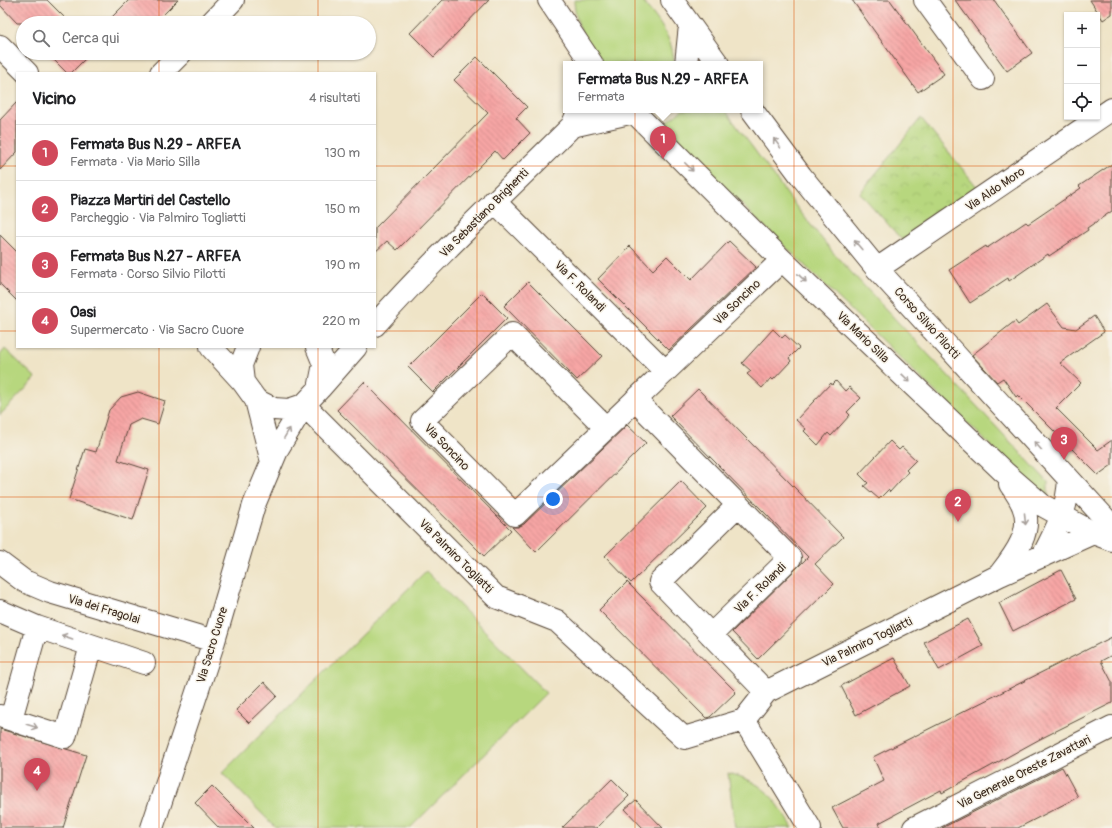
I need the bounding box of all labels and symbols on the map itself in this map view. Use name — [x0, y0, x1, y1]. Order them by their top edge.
pin: 1 — [650, 126, 676, 159]
one-way arrow — [773, 138, 781, 149]
one-way arrow — [684, 163, 694, 172]
street label: Via Aldo Moro — [963, 164, 1028, 215]
street label: Via Sebastiano Brighenti — [437, 166, 532, 261]
one-way arrow — [853, 240, 862, 250]
street label: Via F. Rolandi — [551, 258, 608, 315]
one-way arrow — [797, 274, 807, 283]
street label: Via Soncino — [711, 276, 764, 328]
street label: Corso Silvio Pilotti — [891, 285, 963, 362]
street label: Via Mario Silla — [833, 308, 892, 367]
one-way arrow — [901, 373, 911, 383]
street label: Via Soncino — [421, 421, 473, 474]
one-way arrow — [284, 427, 292, 439]
pin: 3 — [1051, 427, 1077, 460]
one-way arrow — [1034, 440, 1043, 451]
your location — [543, 489, 563, 509]
pin: 2 — [945, 489, 971, 522]
one-way arrow — [1021, 512, 1029, 525]
street label: Via Palmiro Togliatti — [415, 516, 496, 597]
street label: Via F. Rolandi — [731, 560, 789, 617]
street label: Via dei Fragolai — [66, 591, 142, 628]
street label: Via Sacro Cuore — [194, 605, 231, 685]
street label: Via Palmiro Togliatti — [820, 614, 915, 671]
one-way arrow — [60, 633, 73, 640]
one-way arrow — [26, 723, 38, 731]
street label: Via Generale Oreste Zavattari — [955, 732, 1093, 813]
pin: 4 — [24, 758, 50, 791]

